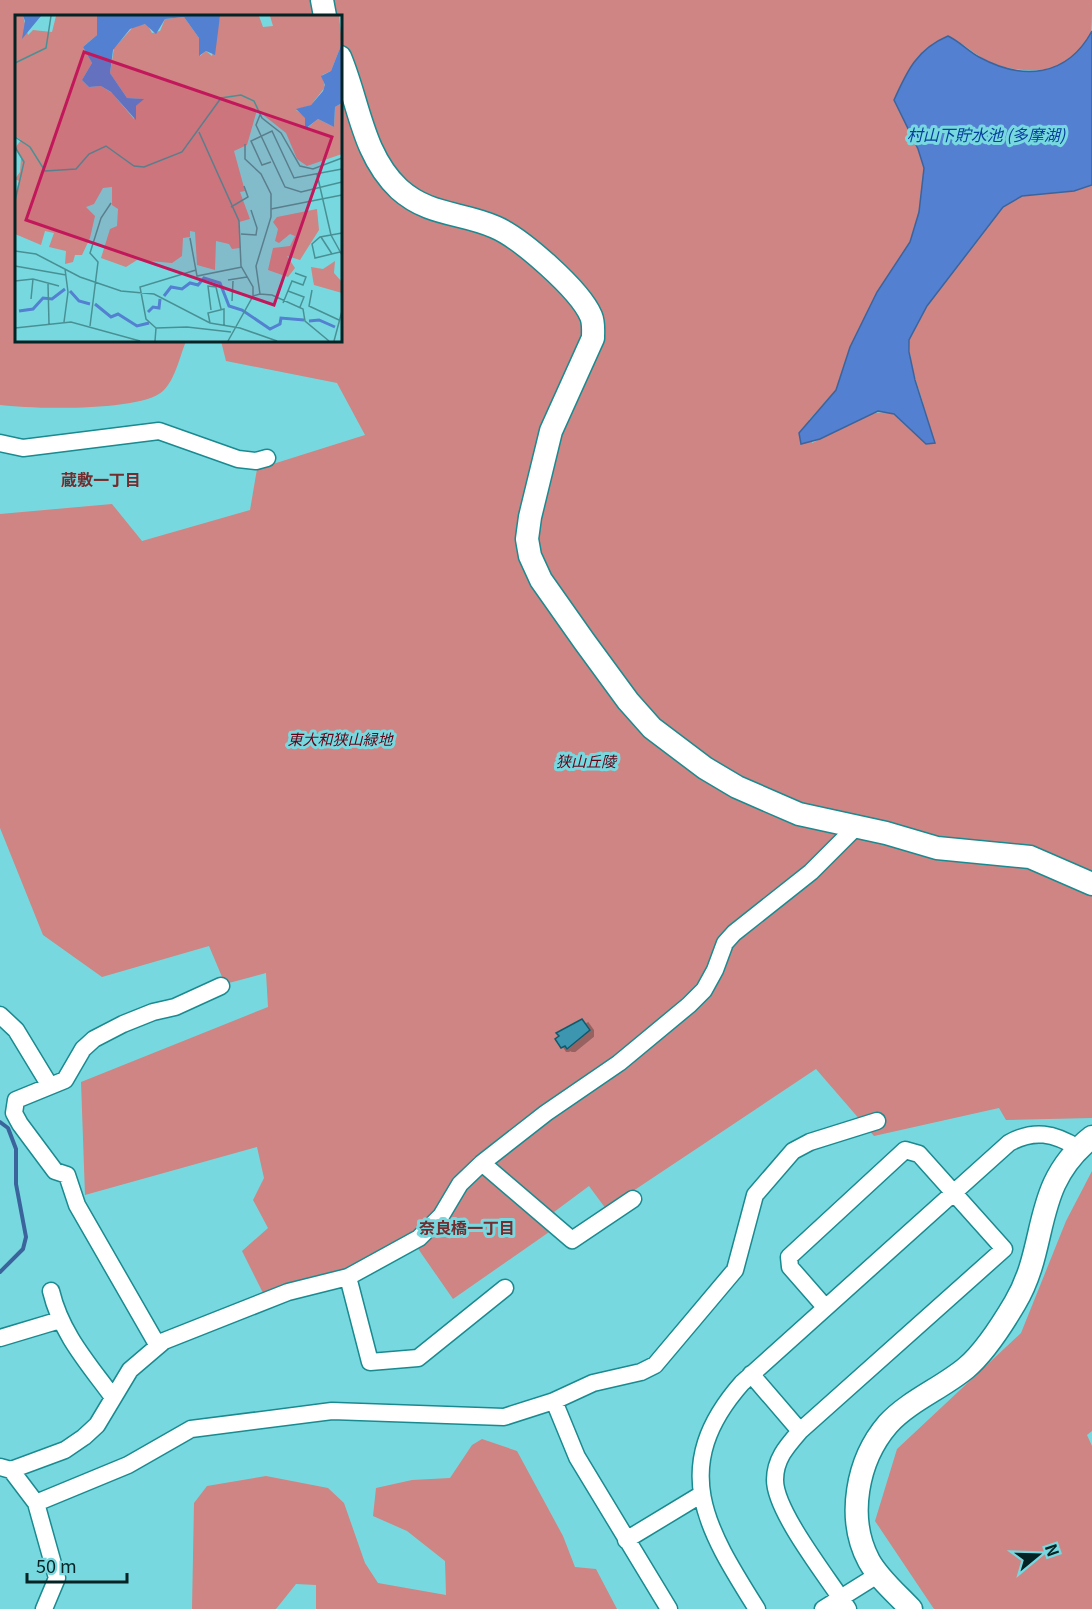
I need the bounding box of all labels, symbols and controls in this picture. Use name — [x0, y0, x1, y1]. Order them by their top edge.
inset map — [15, 15, 342, 342]
water label: 村山下貯水池 (多摩湖) — [907, 122, 1066, 146]
district label: 蔵敷一丁目 — [61, 467, 141, 491]
park label: 東大和狭山緑地 — [287, 728, 394, 749]
park label: 狭山丘陵 — [556, 750, 618, 771]
district label: 奈良橋一丁目 — [419, 1215, 515, 1239]
north arrow — [1008, 1525, 1068, 1585]
text: N — [1040, 1540, 1066, 1559]
scale bar — [27, 1546, 128, 1584]
text: 50 m — [36, 1552, 77, 1578]

